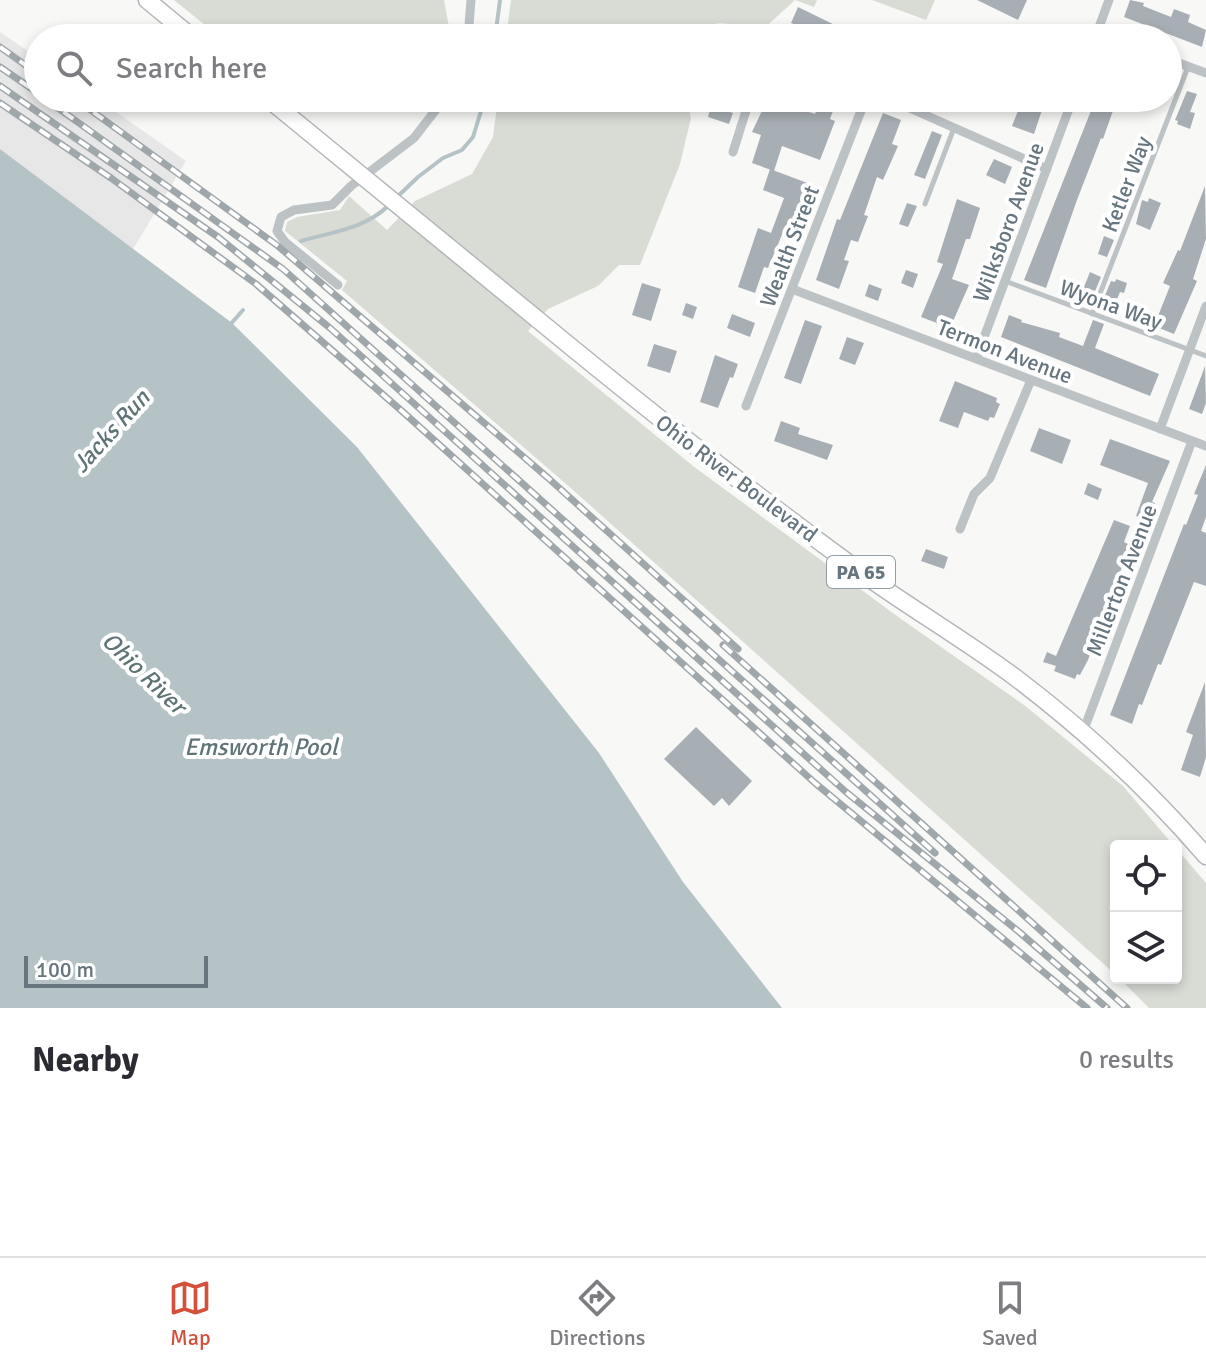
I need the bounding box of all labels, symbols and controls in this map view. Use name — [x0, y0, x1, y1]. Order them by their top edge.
search box — [24, 24, 1182, 112]
icon: search — [52, 46, 96, 90]
text: Search here — [116, 50, 267, 87]
street label: Ketler Way — [1096, 132, 1157, 236]
street label: Wilksboro Avenue — [967, 139, 1050, 306]
street label: Wealth Street — [754, 181, 825, 311]
street label: Wyona Way — [1056, 273, 1166, 336]
street label: Termon Avenue — [933, 313, 1076, 390]
water label: Jacks Run — [66, 383, 157, 479]
street label: Ohio River Boulevard — [650, 409, 823, 548]
street label: Millerton Avenue — [1080, 500, 1163, 660]
road number: PA 65 — [827, 556, 895, 588]
water label: Ohio River — [96, 626, 195, 723]
water label: Emsworth Pool — [184, 732, 340, 762]
map controls — [1110, 840, 1182, 984]
button: locate — [1110, 840, 1182, 912]
button: layers — [1110, 912, 1182, 984]
scale bar — [24, 952, 208, 988]
text: 100 m — [36, 956, 94, 983]
text: Nearby — [32, 1039, 139, 1081]
text: 0 results — [1079, 1044, 1174, 1076]
tab: Map — [168, 1276, 212, 1351]
tab: Directions — [549, 1276, 645, 1351]
tab: Saved — [982, 1276, 1038, 1351]

